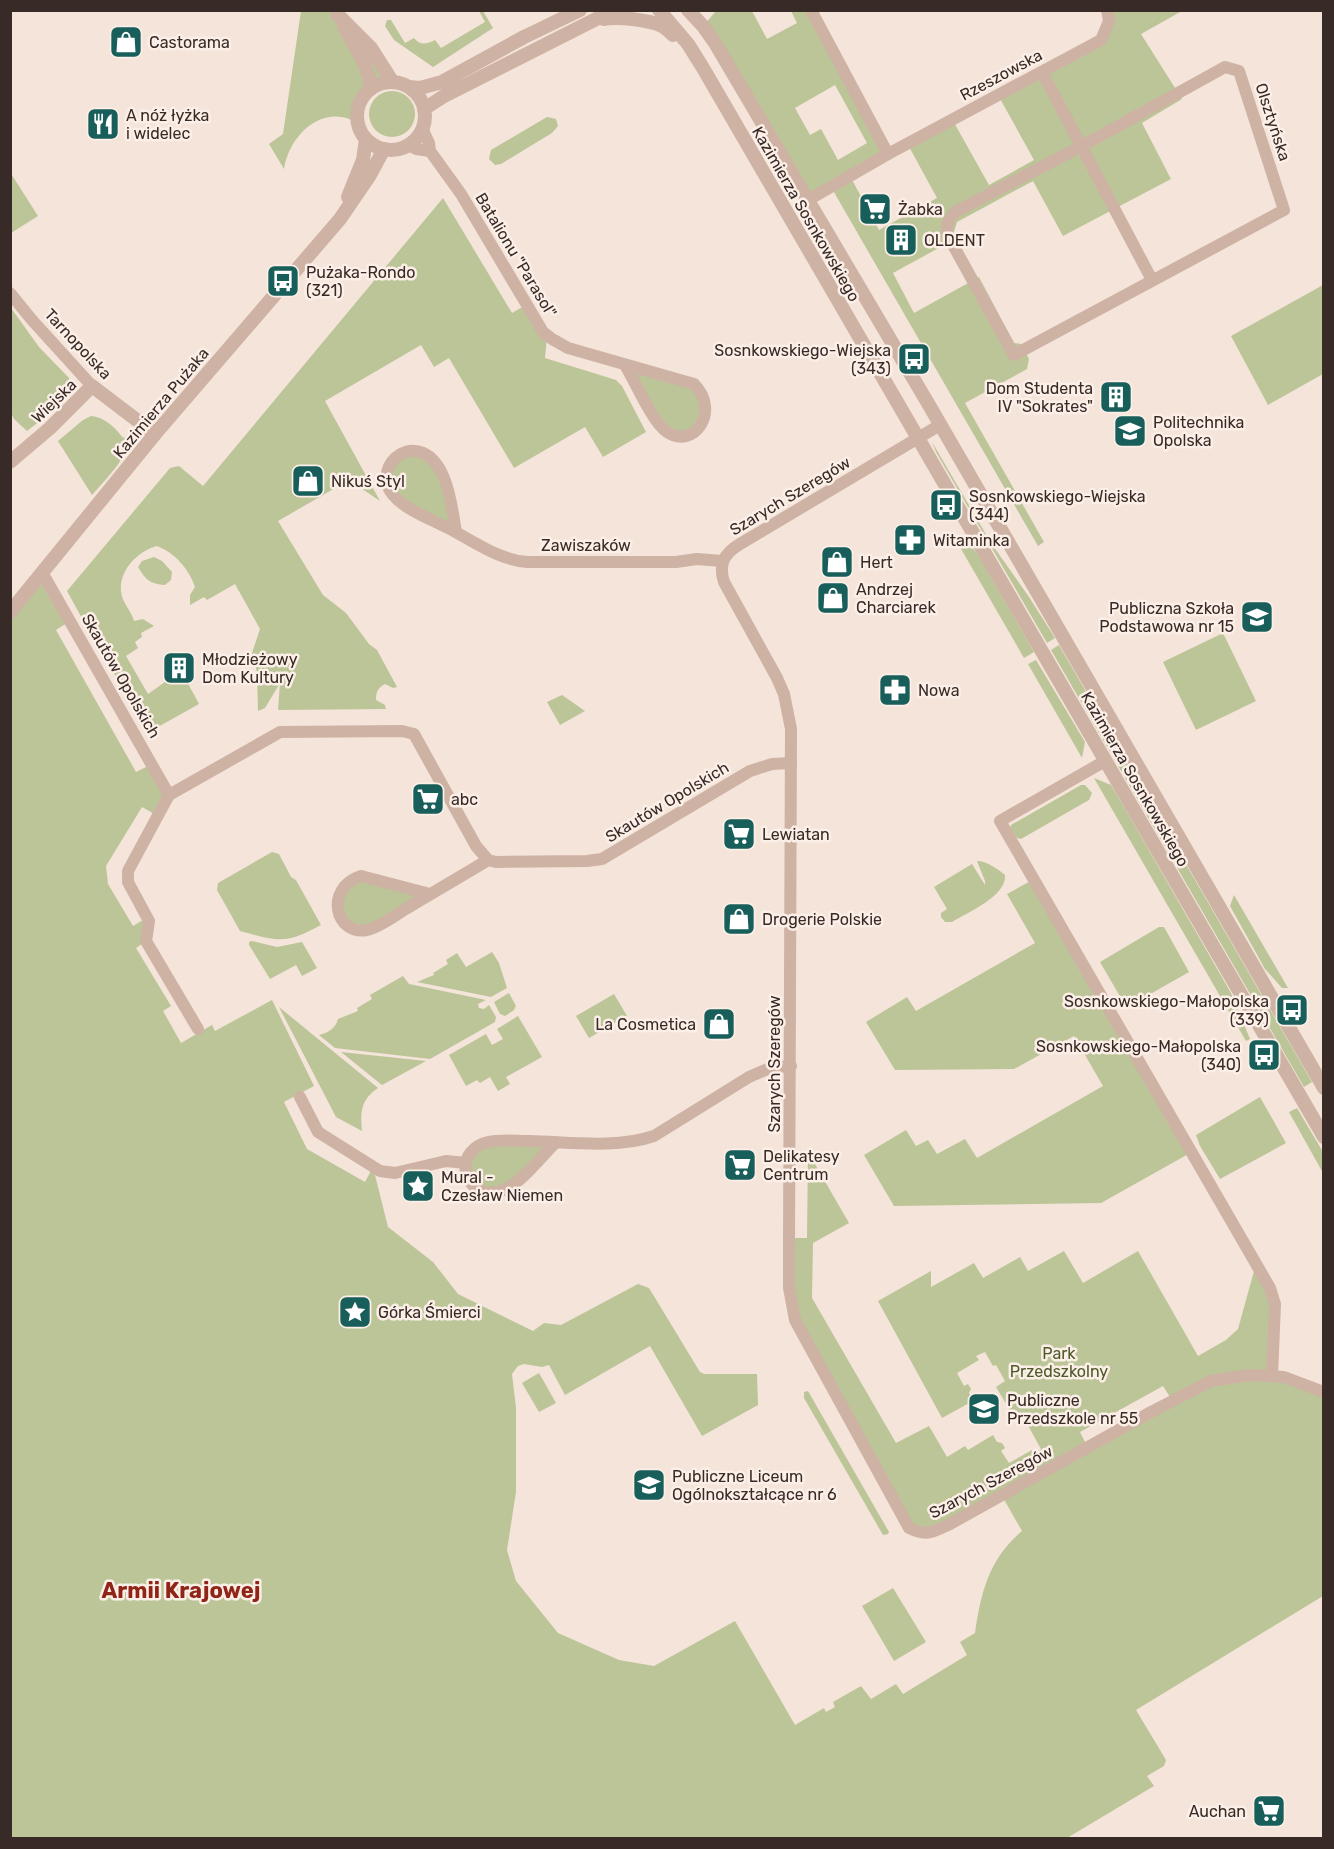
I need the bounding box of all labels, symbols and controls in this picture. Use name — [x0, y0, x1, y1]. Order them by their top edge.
shop icon: Castorama — [108, 24, 144, 60]
place label: Castorama — [149, 33, 230, 52]
street label: Rzeszowska — [957, 45, 1045, 105]
street label: Olsztyńska — [1251, 81, 1295, 163]
restaurant icon: A nóż łyżka i widelec — [85, 106, 121, 142]
place label: A nóż łyżka i widelec — [126, 106, 209, 143]
street label: Kazimierza Sosnkowskiego — [748, 123, 864, 305]
street label: Batalionu "Parasol" — [471, 189, 561, 321]
supermarket icon: Żabka — [857, 191, 893, 227]
place label: Żabka — [898, 200, 943, 219]
building icon: OLDENT — [883, 222, 919, 258]
place label: OLDENT — [924, 231, 985, 250]
bus stop icon: Pużaka-Rondo (321) — [265, 263, 301, 299]
place label: Pużaka-Rondo (321) — [306, 263, 415, 300]
street label: Tarnopolska — [41, 305, 115, 383]
place label: Sosnkowskiego-Wiejska (343) — [714, 341, 891, 378]
bus stop icon: Sosnkowskiego-Wiejska (343) — [896, 341, 932, 377]
street label: Kazimierza Pużaka — [109, 344, 213, 462]
street label: Wiejska — [28, 375, 80, 427]
place label: Dom Studenta IV "Sokrates" — [986, 379, 1093, 416]
building icon: Dom Studenta IV "Sokrates" — [1098, 379, 1134, 415]
school or university icon: Politechnika Opolska — [1112, 413, 1148, 449]
place label: Politechnika Opolska — [1153, 413, 1244, 450]
street label: Szarych Szeregów — [726, 452, 854, 539]
shop icon: Nikuś Styl — [290, 463, 326, 499]
place label: Nikuś Styl — [331, 472, 405, 491]
bus stop icon: Sosnkowskiego-Wiejska (344) — [928, 487, 964, 523]
place label: Sosnkowskiego-Wiejska (344) — [969, 487, 1146, 524]
pharmacy icon: Witaminka — [892, 522, 928, 558]
place label: Witaminka — [933, 531, 1010, 550]
street label: Zawiszaków — [541, 536, 631, 555]
shop icon: Hert — [819, 544, 855, 580]
place label: Hert — [860, 553, 893, 572]
shop icon: Andrzej Charciarek — [815, 580, 851, 616]
place label: Andrzej Charciarek — [856, 580, 937, 617]
place label: Publiczna Szkoła Podstawowa nr 15 — [1099, 599, 1234, 636]
school or university icon: Publiczna Szkoła Podstawowa nr 15 — [1239, 599, 1275, 635]
street label: Skautów Opolskich — [78, 610, 164, 742]
building icon: Młodzieżowy Dom Kultury — [161, 650, 197, 686]
place label: Młodzieżowy Dom Kultury — [202, 650, 298, 687]
pharmacy icon: Nowa — [877, 672, 913, 708]
place label: Nowa — [918, 681, 960, 700]
street label: Kazimierza Sosnkowskiego — [1077, 688, 1193, 870]
street label: Skautów Opolskich — [602, 758, 732, 846]
supermarket icon: abc — [410, 781, 446, 817]
place label: abc — [451, 790, 478, 809]
supermarket icon: Lewiatan — [721, 816, 757, 852]
place label: Lewiatan — [762, 825, 830, 844]
shop icon: Drogerie Polskie — [721, 901, 757, 937]
place label: Drogerie Polskie — [762, 910, 882, 929]
place label: Sosnkowskiego-Małopolska (339) — [1064, 992, 1269, 1029]
bus stop icon: Sosnkowskiego-Małopolska (339) — [1274, 992, 1310, 1028]
street label: Szarych Szeregów — [765, 995, 784, 1133]
shop icon: La Cosmetica — [701, 1006, 737, 1042]
place label: La Cosmetica — [595, 1015, 696, 1034]
place label: Sosnkowskiego-Małopolska (340) — [1036, 1037, 1241, 1074]
bus stop icon: Sosnkowskiego-Małopolska (340) — [1246, 1037, 1282, 1073]
supermarket icon: Delikatesy Centrum — [722, 1147, 758, 1183]
place label: Delikatesy Centrum — [763, 1147, 840, 1184]
place icon: Mural - Czesław Niemen — [400, 1168, 436, 1204]
place label: Mural - Czesław Niemen — [441, 1168, 563, 1205]
place icon: Górka Śmierci — [337, 1294, 373, 1330]
place label: Górka Śmierci — [378, 1302, 481, 1322]
park label: Park Przedszkolny — [1010, 1344, 1108, 1381]
school or university icon: Publiczne Przedszkole nr 55 — [966, 1391, 1002, 1427]
place label: Publiczne Przedszkole nr 55 — [1007, 1391, 1138, 1428]
street label: Szarych Szeregów — [926, 1441, 1056, 1523]
school or university icon: Publiczne Liceum Ogólnokształcące nr 6 — [631, 1467, 667, 1503]
place label: Publiczne Liceum Ogólnokształcące nr 6 — [672, 1467, 837, 1504]
district label: Armii Krajowej — [102, 1577, 260, 1604]
supermarket icon: Auchan — [1251, 1793, 1287, 1829]
place label: Auchan — [1189, 1802, 1246, 1821]

